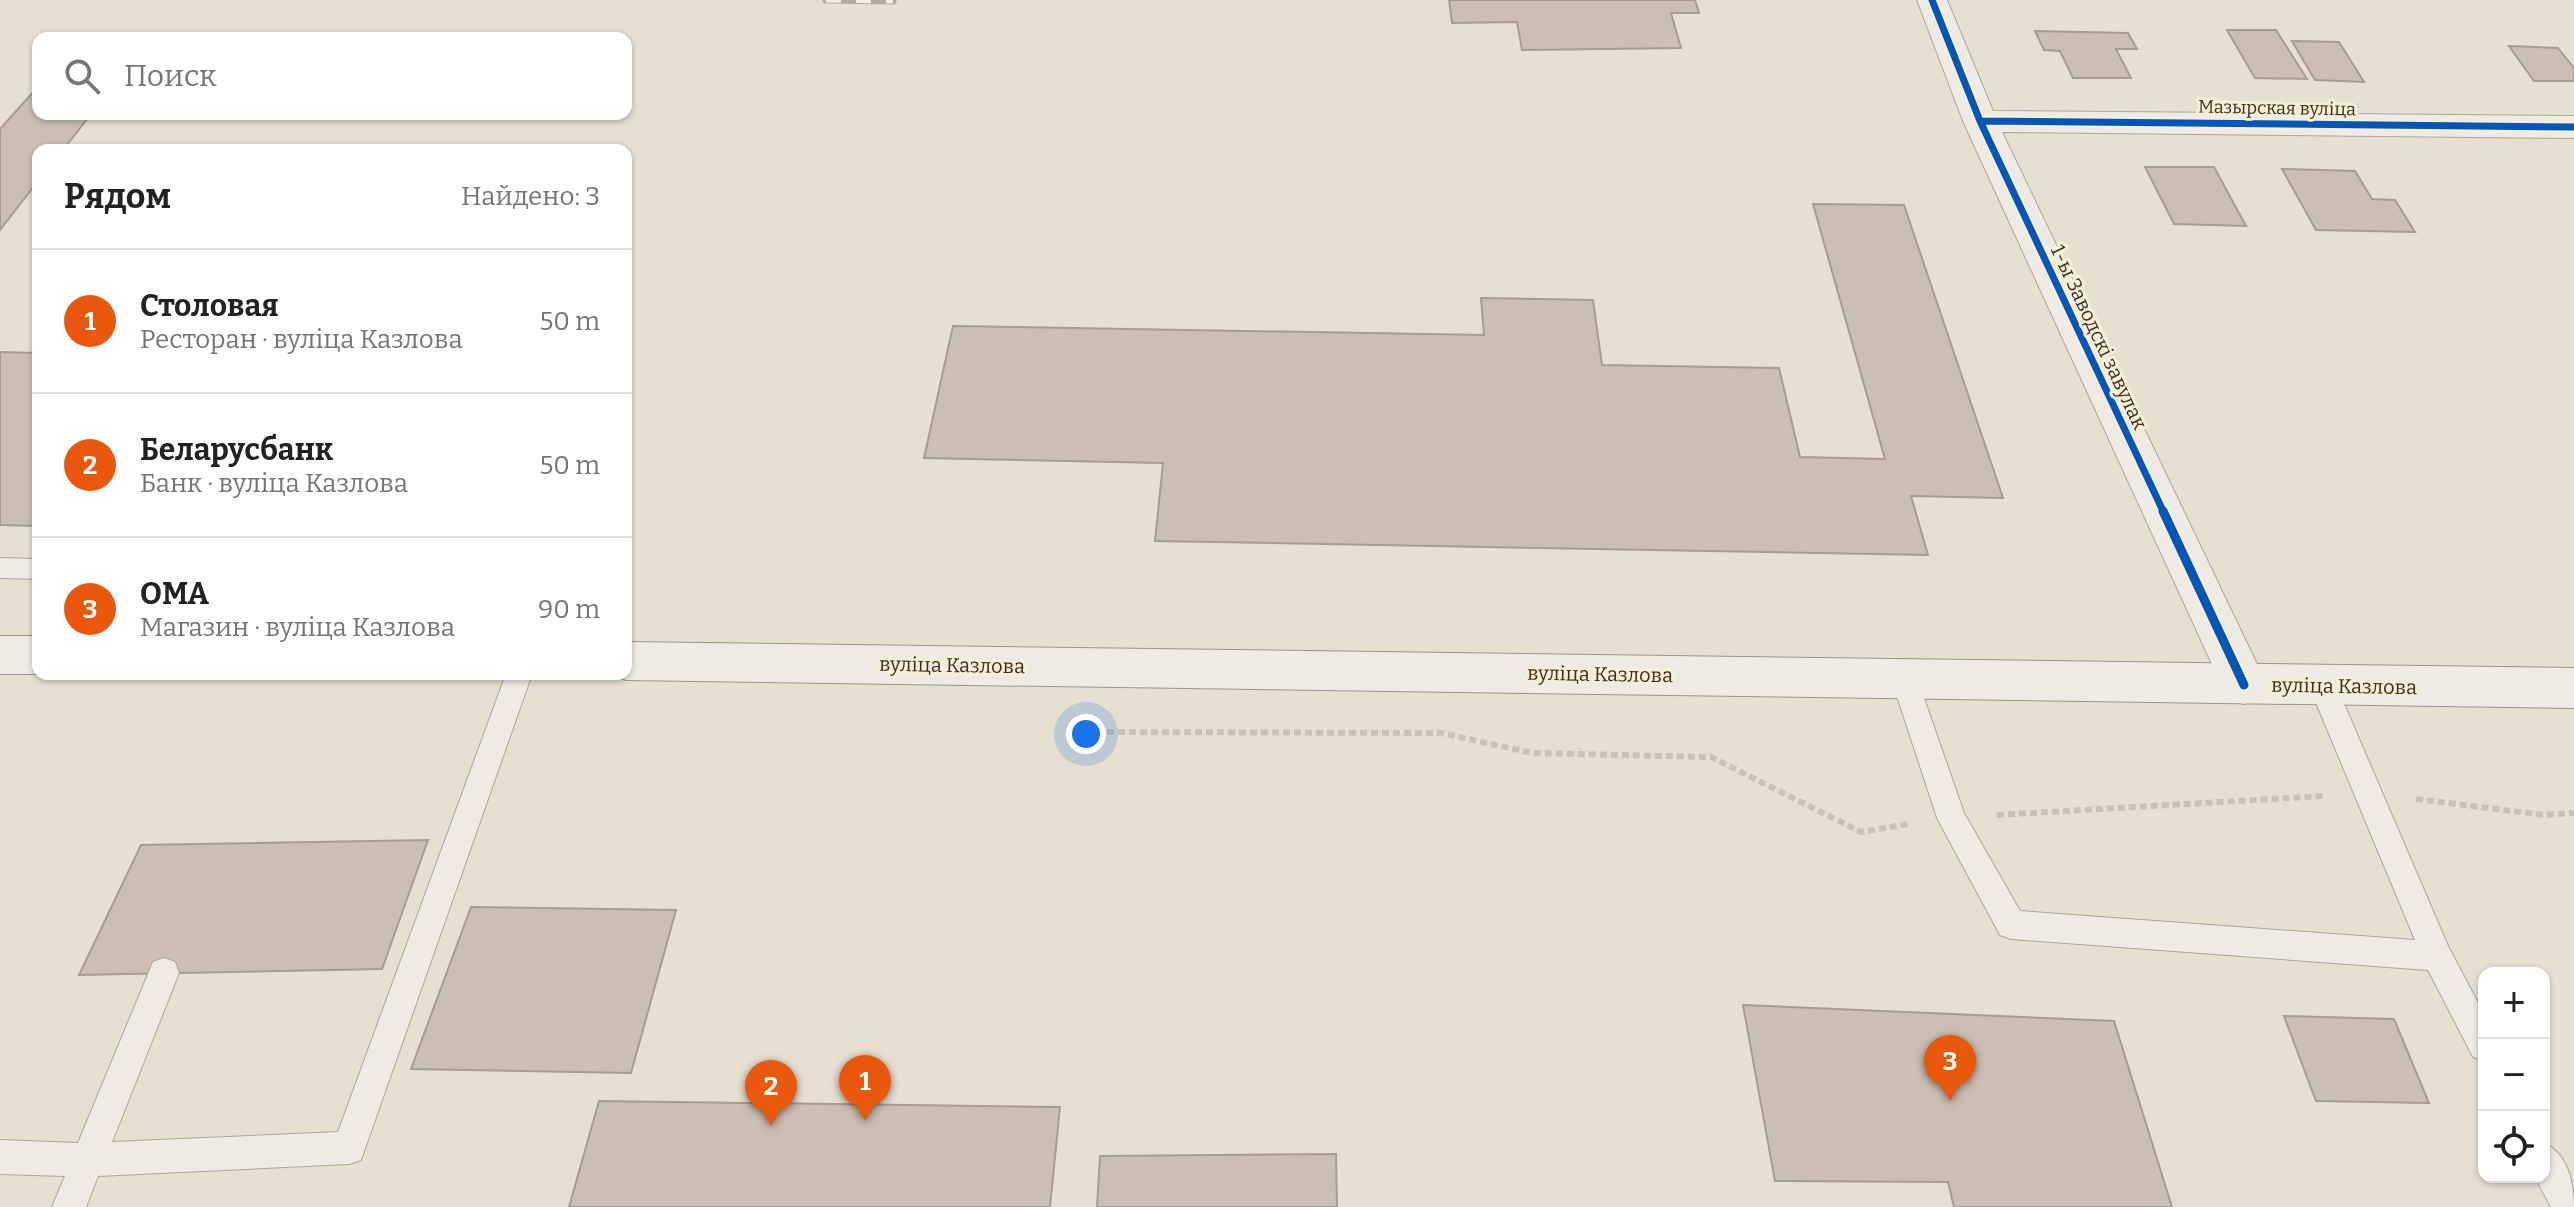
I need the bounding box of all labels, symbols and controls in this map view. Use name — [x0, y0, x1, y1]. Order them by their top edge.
search box — [32, 32, 632, 120]
icon: search — [60, 54, 104, 98]
text: Поиск — [124, 58, 217, 94]
street label: Мазырская вуліца — [2198, 96, 2356, 120]
text: Рядом — [64, 176, 171, 217]
text: Найдено: 3 — [461, 181, 600, 212]
street label: 1-ы Заводскі завулак — [2046, 241, 2152, 433]
text: Столовая — [140, 288, 279, 324]
text: 1 — [84, 306, 96, 337]
text: 50 m — [539, 306, 600, 337]
text: Ресторан · вуліца Казлова — [140, 324, 463, 355]
text: Беларусбанк — [140, 432, 333, 468]
text: 2 — [83, 450, 97, 481]
text: 50 m — [539, 450, 600, 481]
text: Банк · вуліца Казлова — [140, 468, 408, 499]
text: ОМА — [140, 576, 209, 612]
text: 3 — [83, 594, 97, 625]
text: 90 m — [538, 594, 600, 625]
text: Магазин · вуліца Казлова — [140, 612, 455, 643]
street label: вуліца Казлова — [879, 652, 1025, 678]
street label: вуліца Казлова — [1527, 661, 1673, 687]
street label: вуліца Казлова — [2271, 673, 2417, 699]
your location — [1066, 714, 1106, 754]
map controls — [2478, 967, 2550, 1183]
button: + — [2478, 967, 2550, 1039]
pin: 3 — [1924, 1035, 1976, 1101]
button: − — [2478, 1039, 2550, 1111]
pin: 1 — [839, 1055, 891, 1121]
pin: 2 — [745, 1060, 797, 1126]
button: locate — [2478, 1111, 2550, 1183]

